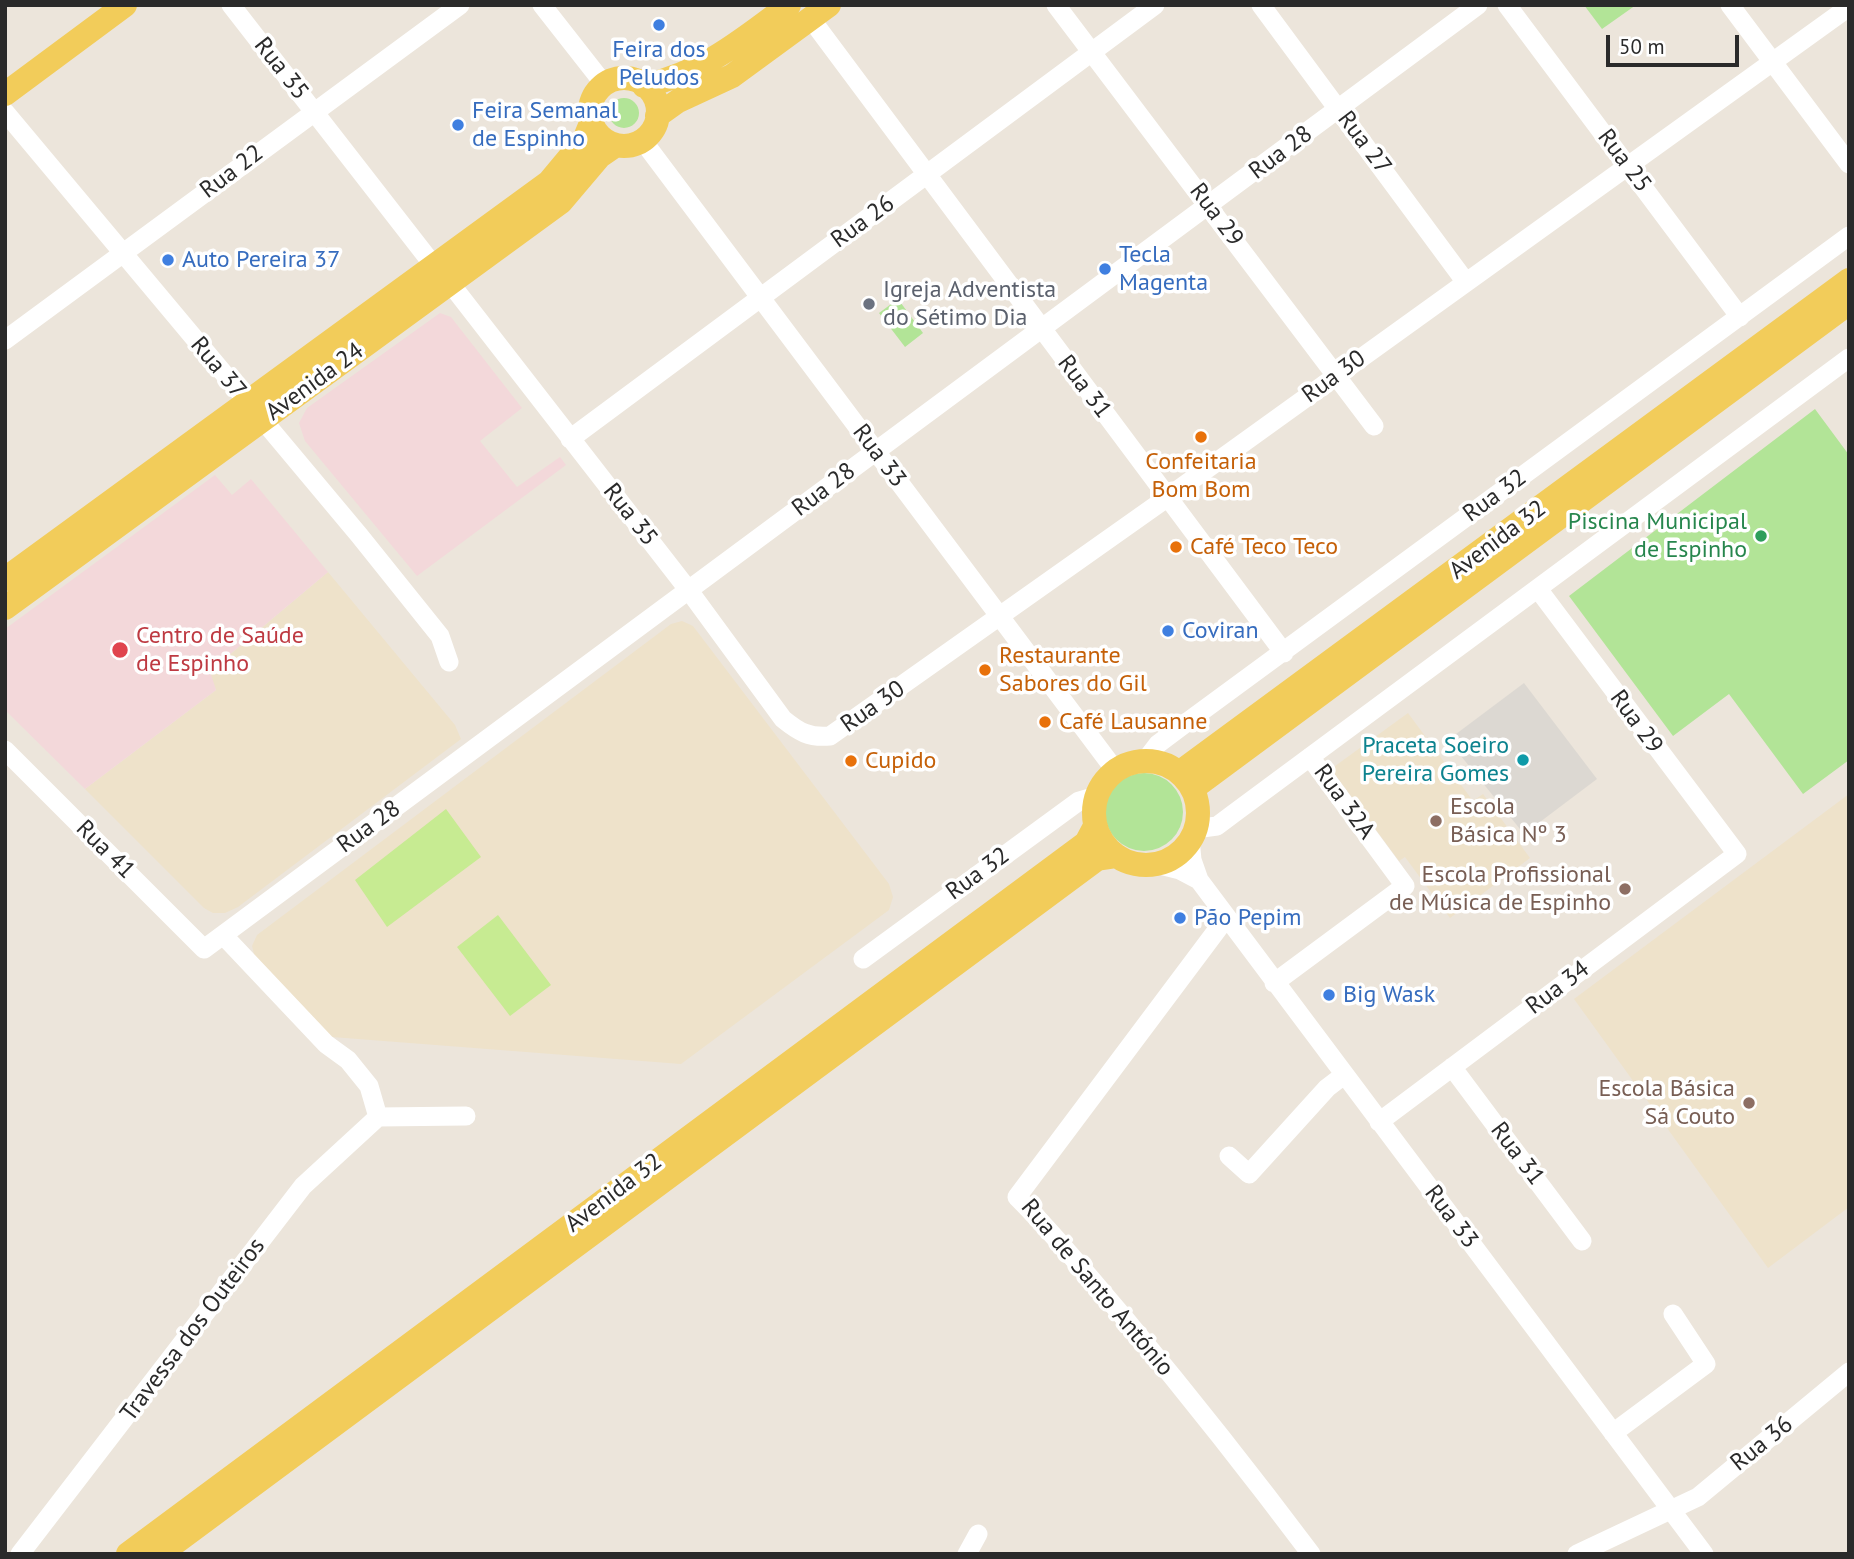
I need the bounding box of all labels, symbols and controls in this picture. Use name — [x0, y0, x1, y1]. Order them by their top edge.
marker: Feira dos Peludos — [651, 17, 667, 33]
scale bar — [1609, 21, 1742, 65]
street label: Rua 35 — [248, 32, 314, 106]
text: 50 m — [1619, 33, 1665, 60]
place label: Feira dos Peludos — [612, 36, 706, 92]
place label: Feira Semanal de Espinho — [472, 97, 618, 153]
street label: Rua 27 — [1331, 106, 1397, 180]
marker: Feira Semanal de Espinho — [450, 117, 466, 133]
street label: Rua 28 — [1244, 120, 1318, 186]
street label: Rua 25 — [1591, 124, 1657, 198]
street label: Rua 22 — [195, 139, 269, 205]
street label: Rua 29 — [1183, 178, 1249, 252]
street label: Rua 26 — [826, 189, 900, 255]
place label: Tecla Magenta — [1119, 241, 1208, 297]
place label: Auto Pereira 37 — [182, 246, 340, 274]
marker: Auto Pereira 37 — [160, 252, 176, 268]
marker: Tecla Magenta — [1097, 261, 1113, 277]
place label: Igreja Adventista do Sétimo Dia — [883, 276, 1056, 332]
marker: Igreja Adventista do Sétimo Dia — [861, 296, 877, 312]
street label: Rua 37 — [184, 331, 252, 405]
street label: Avenida 24 — [261, 337, 369, 427]
street label: Rua 30 — [1297, 344, 1371, 410]
street label: Rua 31 — [1051, 350, 1117, 424]
street label: Rua 33 — [846, 419, 912, 493]
marker: Confeitaria Bom Bom — [1193, 429, 1209, 445]
place label: Confeitaria Bom Bom — [1145, 448, 1257, 504]
street label: Rua 28 — [787, 457, 861, 523]
street label: Rua 32 — [1458, 463, 1532, 529]
street label: Rua 35 — [597, 478, 663, 552]
street label: Avenida 32 — [1444, 494, 1552, 586]
place label: Piscina Municipal de Espinho — [1568, 508, 1747, 564]
marker: Piscina Municipal de Espinho — [1753, 528, 1769, 544]
place label: Café Teco Teco — [1190, 533, 1338, 561]
marker: Café Teco Teco — [1168, 539, 1184, 555]
place label: Coviran — [1182, 617, 1259, 645]
place label: Centro de Saúde de Espinho — [136, 622, 304, 678]
marker: Coviran — [1160, 623, 1176, 639]
marker: Centro de Saúde de Espinho — [110, 640, 130, 660]
place label: Restaurante Sabores do Gil — [999, 642, 1147, 698]
marker: Restaurante Sabores do Gil — [977, 662, 993, 678]
street label: Rua 30 — [835, 675, 911, 739]
street label: Rua 29 — [1603, 685, 1669, 759]
place label: Café Lausanne — [1059, 708, 1207, 736]
marker: Café Lausanne — [1037, 714, 1053, 730]
place label: Praceta Soeiro Pereira Gomes — [1362, 732, 1509, 788]
place label: Cupido — [865, 747, 936, 775]
marker: Praceta Soeiro Pereira Gomes — [1515, 752, 1531, 768]
marker: Cupido — [843, 753, 859, 769]
street label: Rua 32A — [1307, 759, 1381, 845]
place label: Escola Básica Nº 3 — [1450, 793, 1567, 849]
street label: Rua 28 — [332, 794, 406, 860]
marker: Escola Básica Nº 3 — [1428, 813, 1444, 829]
street label: Rua 41 — [70, 815, 140, 885]
street label: Rua 32 — [941, 841, 1015, 907]
place label: Escola Profissional de Música de Espinho — [1389, 861, 1611, 917]
marker: Escola Profissional de Música de Espinho — [1617, 881, 1633, 897]
place label: Pão Pepim — [1194, 904, 1301, 932]
marker: Pão Pepim — [1172, 910, 1188, 926]
street label: Rua 34 — [1521, 955, 1595, 1021]
place label: Big Wask — [1343, 981, 1435, 1009]
marker: Big Wask — [1321, 987, 1337, 1003]
place label: Escola Básica Sá Couto — [1598, 1075, 1735, 1131]
marker: Escola Básica Sá Couto — [1741, 1095, 1757, 1111]
street label: Rua 31 — [1484, 1117, 1550, 1191]
street label: Avenida 32 — [560, 1147, 668, 1239]
street label: Rua 33 — [1418, 1180, 1484, 1254]
street label: Rua de Santo António — [1015, 1194, 1179, 1382]
street label: Travessa dos Outeiros — [115, 1233, 271, 1427]
street label: Rua 36 — [1725, 1410, 1799, 1478]

